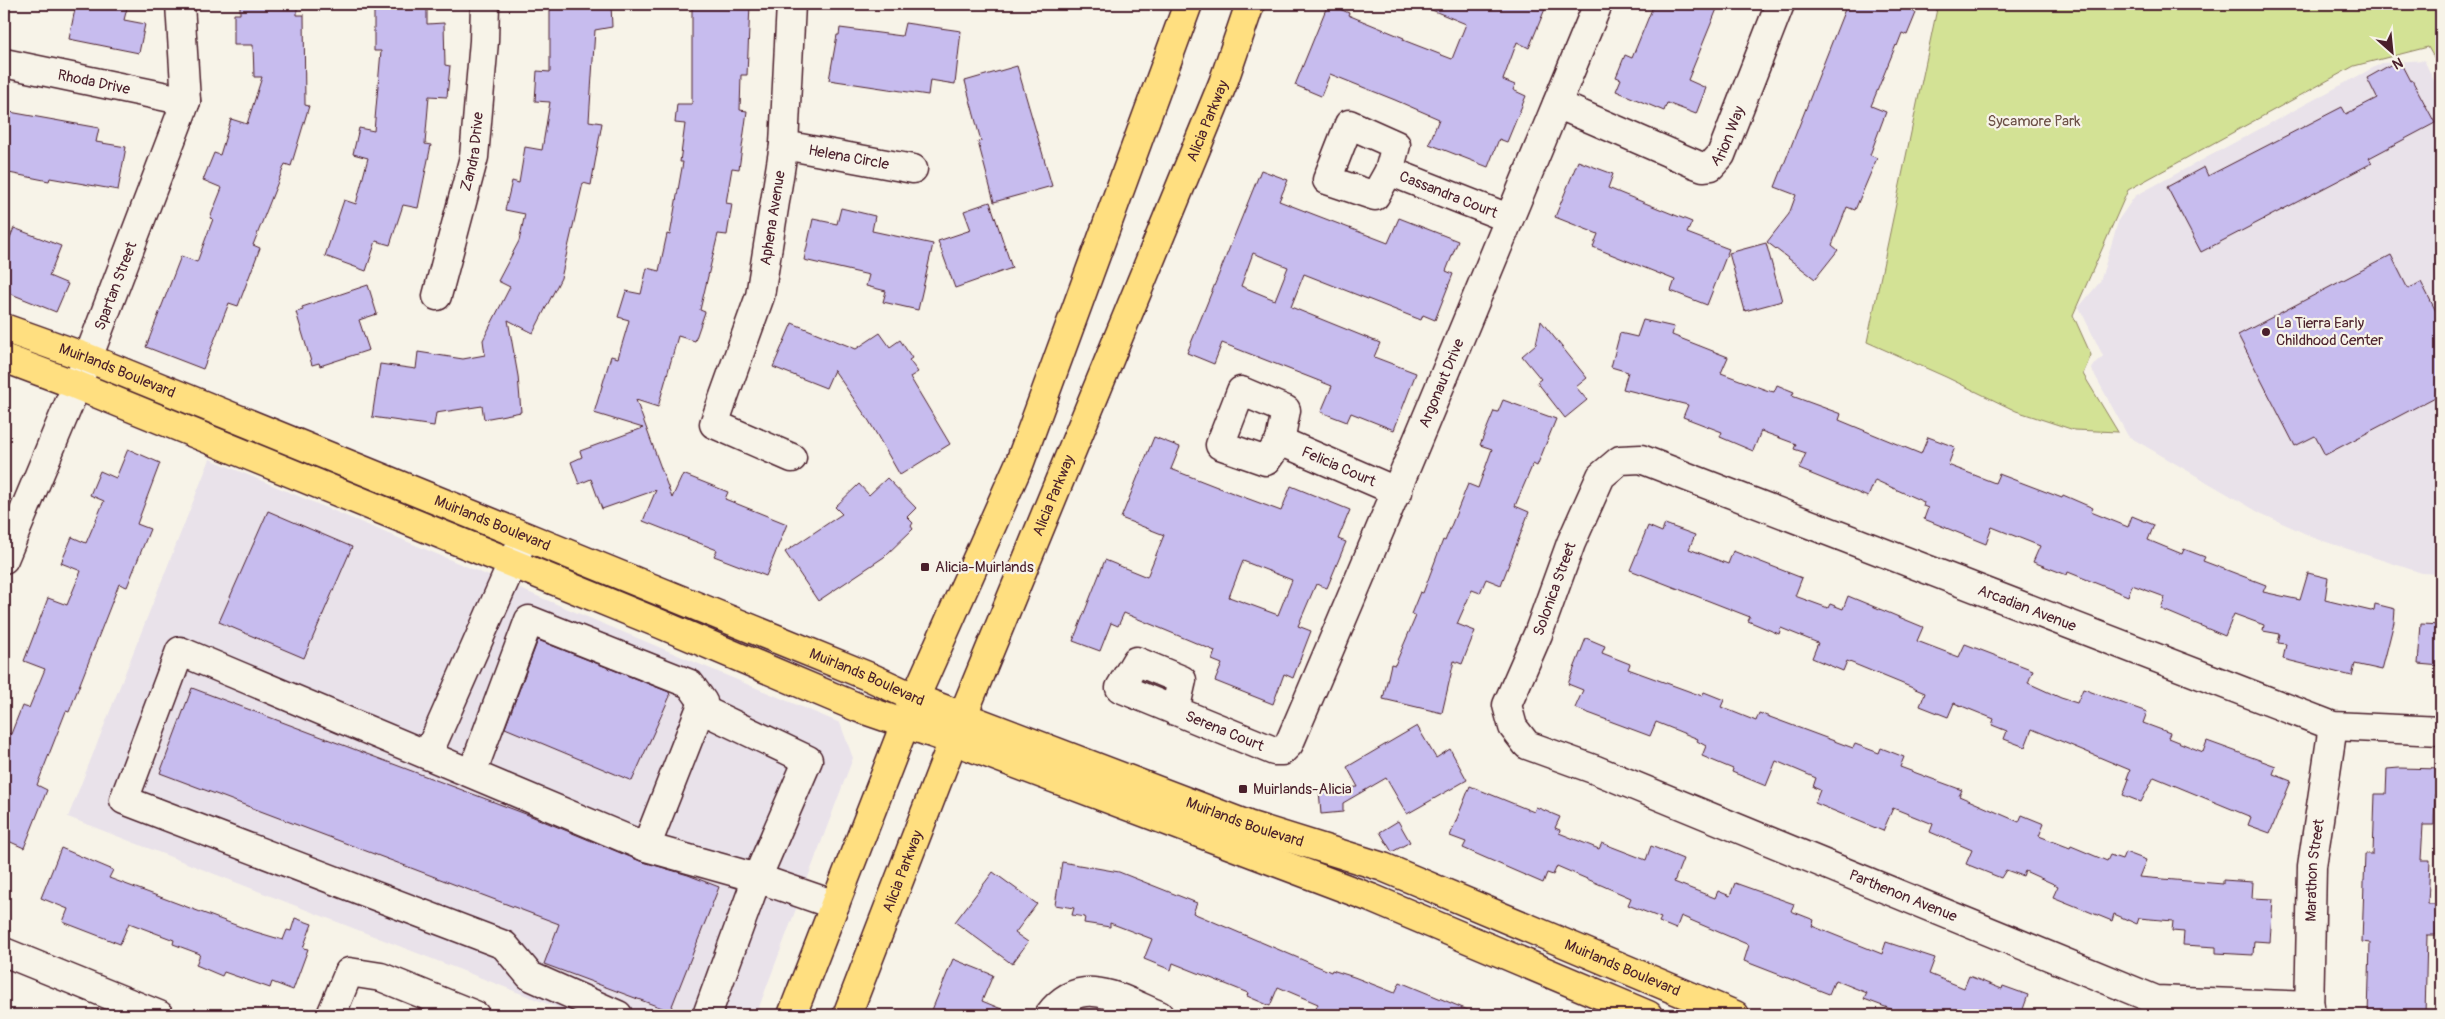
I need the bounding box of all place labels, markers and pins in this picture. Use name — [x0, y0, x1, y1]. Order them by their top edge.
place label: La Tierra Early Childhood Center — [2276, 314, 2384, 350]
marker: La Tierra Early Childhood Center — [2260, 326, 2272, 338]
place label: Alicia-Muirlands — [935, 558, 1034, 577]
marker: Alicia-Muirlands — [919, 561, 931, 573]
place label: Muirlands-Alicia — [1253, 780, 1352, 799]
marker: Muirlands-Alicia — [1237, 783, 1249, 795]

